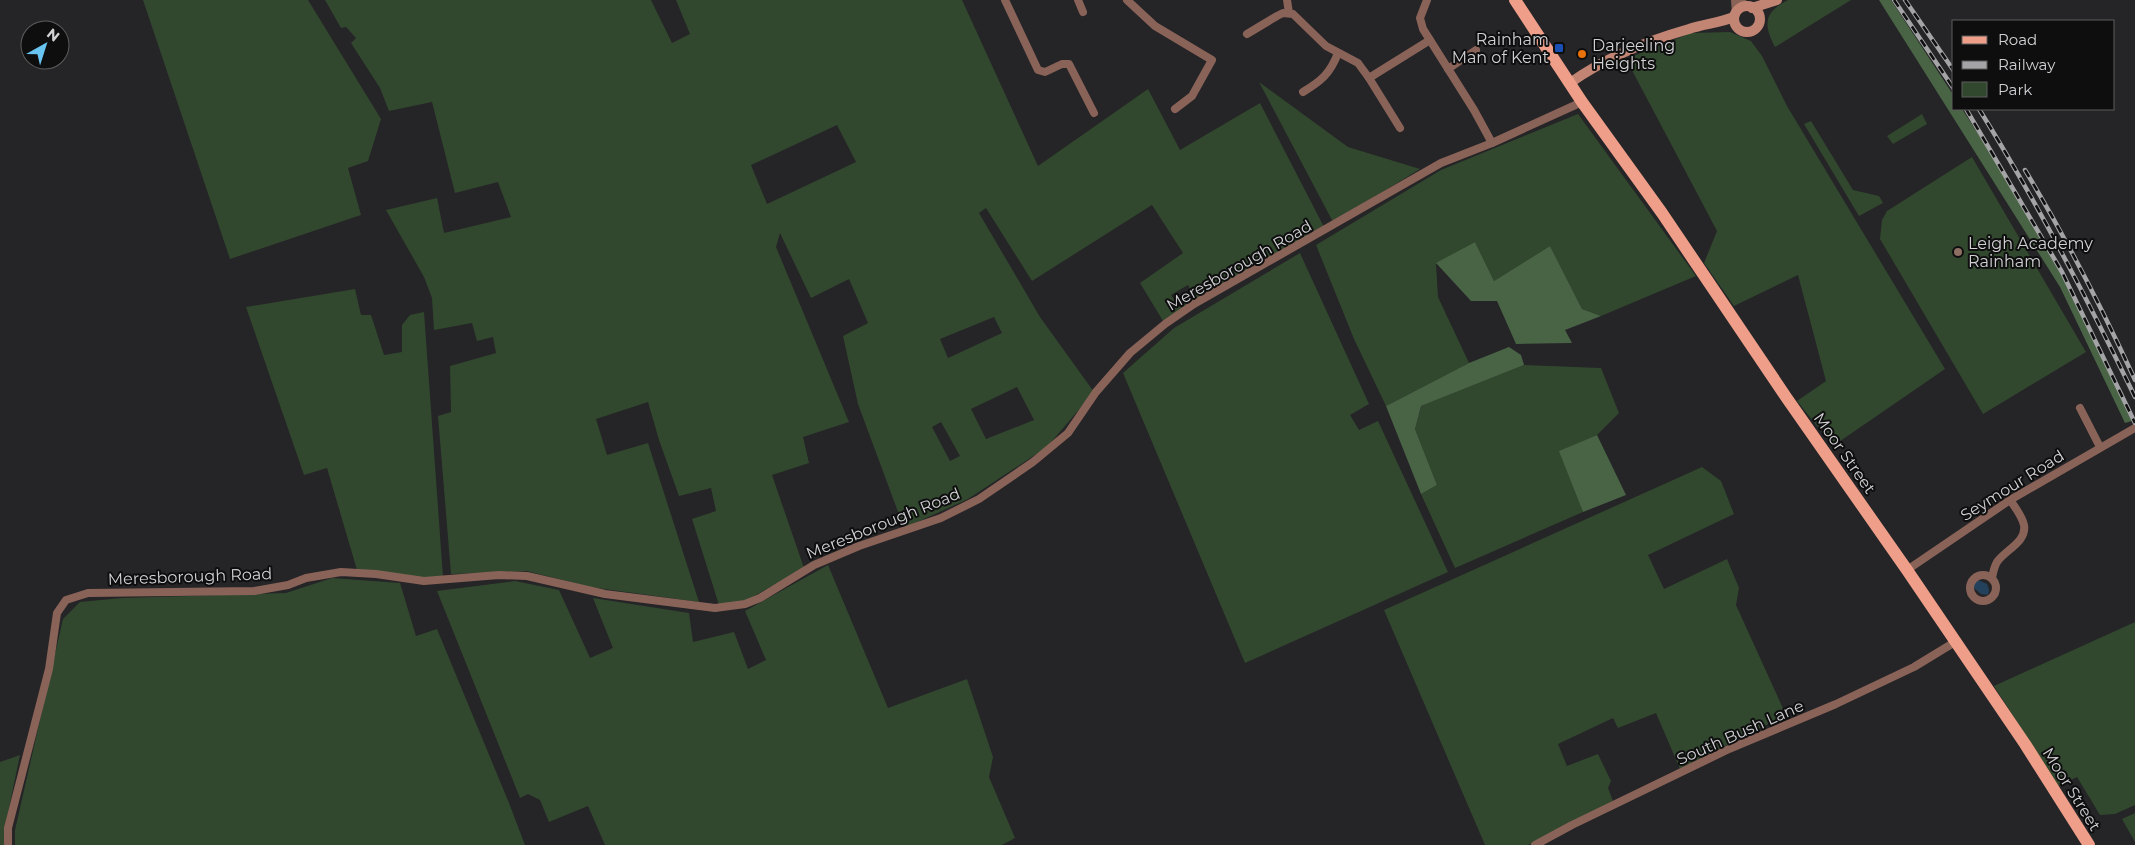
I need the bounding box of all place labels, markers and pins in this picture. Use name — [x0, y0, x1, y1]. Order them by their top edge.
place label: Rainham Man of Kent — [1452, 30, 1549, 67]
place label: Darjeeling Heights — [1592, 36, 1675, 73]
marker: Rainham Man of Kent — [1553, 42, 1565, 54]
marker: Darjeeling Heights — [1576, 48, 1588, 60]
place label: Leigh Academy Rainham — [1968, 234, 2093, 271]
marker: Leigh Academy Rainham — [1952, 246, 1964, 258]

